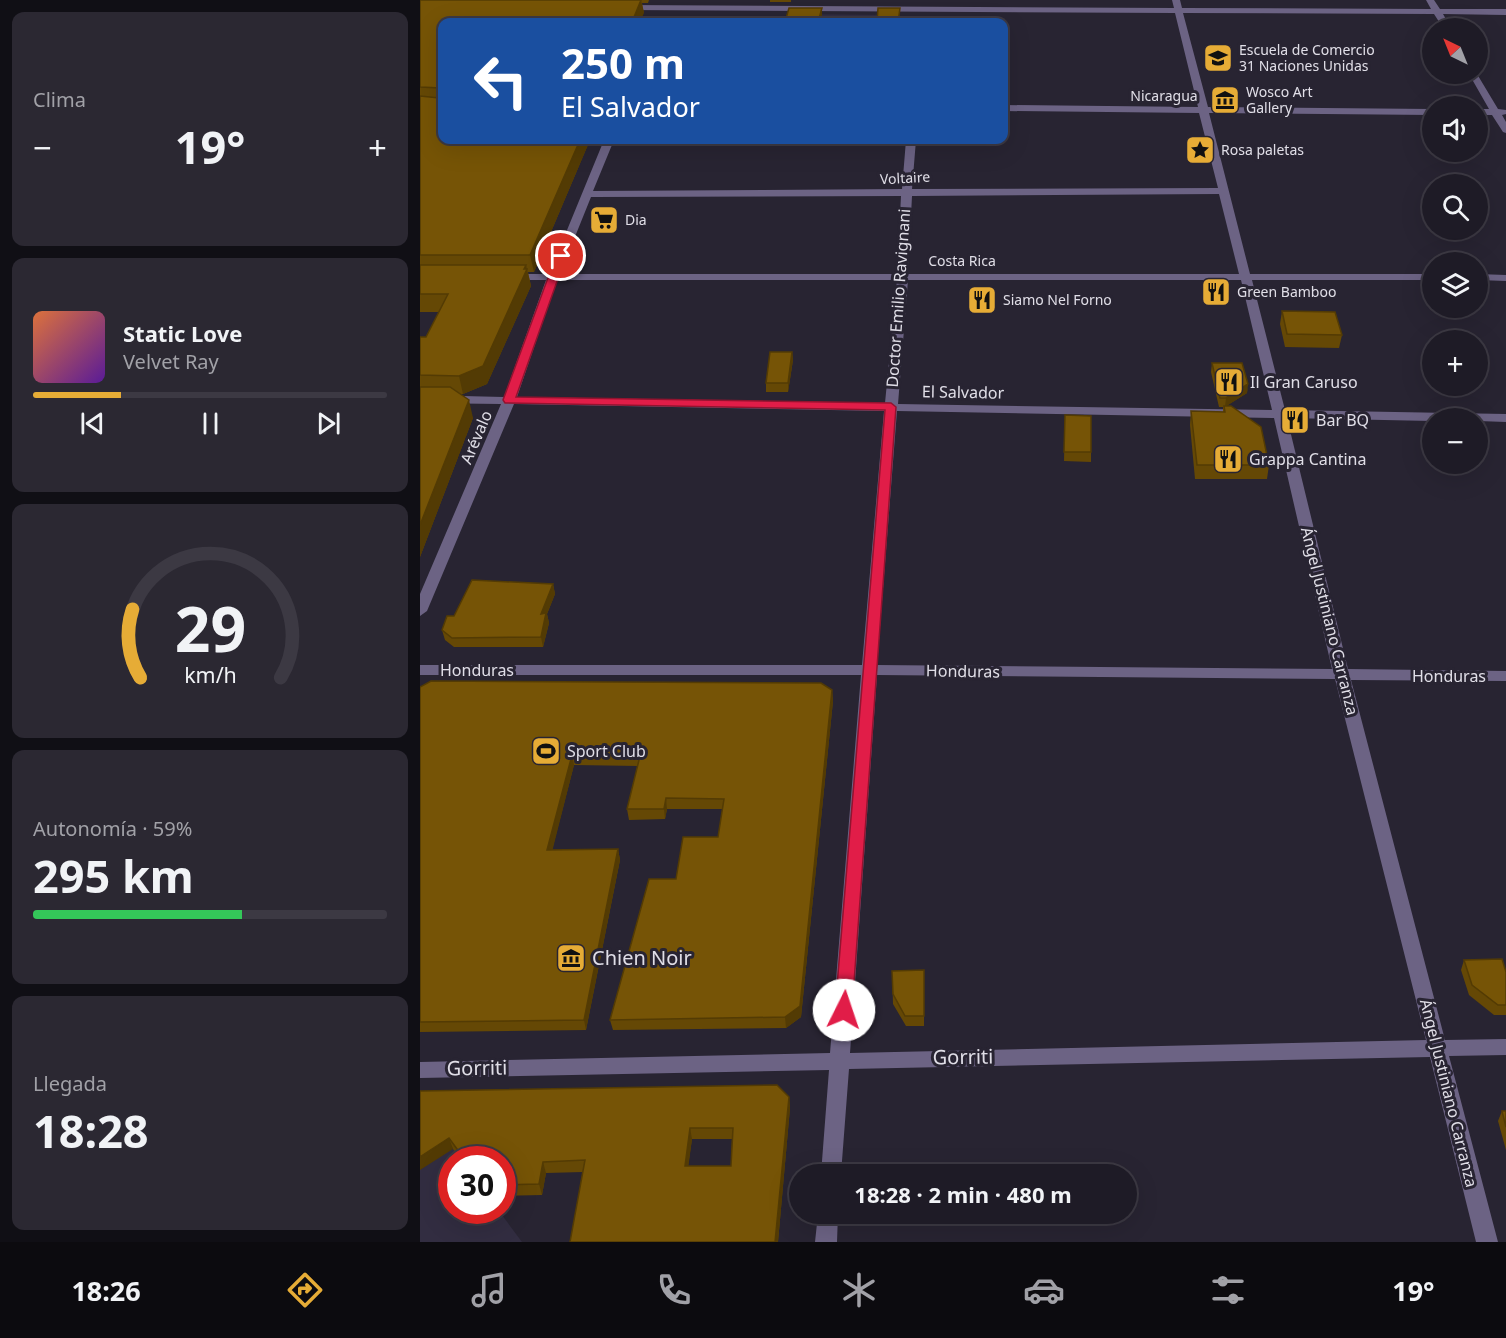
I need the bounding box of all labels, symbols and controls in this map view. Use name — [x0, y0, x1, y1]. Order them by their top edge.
north arrow — [1422, 18, 1488, 84]
map controls — [1422, 18, 1488, 474]
text: 250 m — [561, 34, 685, 91]
place label: Escuela de Comercio 31 Naciones Unidas — [1239, 40, 1375, 75]
icon: left — [462, 42, 540, 120]
school or university icon: Escuela de Comercio 31 Naciones Unidas — [1202, 42, 1234, 74]
place label: Wosco Art Gallery — [1246, 82, 1313, 117]
museum icon: Wosco Art Gallery — [1209, 84, 1241, 116]
text: Clima — [33, 86, 86, 113]
street label: Nicaragua — [1130, 86, 1198, 105]
text: El Salvador — [561, 88, 700, 125]
button: sound — [1422, 96, 1488, 162]
text: 19° — [175, 116, 245, 177]
text: − — [33, 125, 52, 170]
text: + — [368, 125, 387, 170]
place icon: Rosa paletas — [1184, 134, 1216, 166]
place label: Rosa paletas — [1221, 140, 1304, 159]
street label: Voltaire — [879, 167, 931, 188]
button: search — [1422, 174, 1488, 240]
supermarket icon: Dia — [588, 204, 620, 236]
street label: Doctor Emilio Ravignani — [881, 208, 915, 388]
place label: Dia — [625, 210, 647, 229]
pin — [535, 230, 586, 281]
icon: arrive — [544, 239, 577, 272]
street label: Costa Rica — [928, 251, 996, 270]
button: layers — [1422, 252, 1488, 318]
restaurant icon: Green Bamboo — [1200, 276, 1232, 308]
place label: Green Bamboo — [1237, 282, 1336, 301]
restaurant icon: Siamo Nel Forno — [966, 284, 998, 316]
place label: Siamo Nel Forno — [1003, 290, 1112, 309]
text: Static Love — [123, 318, 242, 348]
button: + — [1422, 330, 1488, 396]
text: Velvet Ray — [123, 348, 219, 375]
restaurant icon: Il Gran Caruso — [1213, 366, 1245, 398]
place label: Il Gran Caruso — [1250, 371, 1358, 393]
street label: El Salvador — [922, 380, 1005, 404]
restaurant icon: Bar BQ — [1279, 404, 1311, 436]
icon: previous — [76, 407, 109, 440]
icon: pause — [194, 407, 227, 440]
icon: next — [312, 407, 345, 440]
street label: Arévalo — [455, 407, 497, 467]
button: − — [1422, 408, 1488, 474]
place label: Bar BQ — [1316, 409, 1369, 431]
restaurant icon: Grappa Cantina — [1212, 443, 1244, 475]
place label: Grappa Cantina — [1249, 448, 1366, 470]
street label: Ángel Justiniano Carranza — [1296, 525, 1364, 717]
text: 29 — [174, 585, 246, 670]
street label: Honduras — [440, 659, 514, 681]
street label: Honduras — [926, 659, 1000, 683]
text: km/h — [184, 660, 236, 689]
street label: Honduras — [1412, 665, 1486, 687]
sports icon: Sport Club — [530, 735, 562, 767]
place label: Sport Club — [567, 740, 646, 762]
text: Autonomía · 59% — [33, 815, 192, 842]
text: 295 km — [33, 845, 194, 906]
museum icon: Chien Noir — [555, 942, 587, 974]
place label: Chien Noir — [592, 944, 692, 971]
position arrow — [812, 978, 876, 1042]
street label: Ángel Justiniano Carranza — [1415, 997, 1483, 1189]
street label: Gorriti — [932, 1042, 994, 1071]
street label: Gorriti — [446, 1053, 508, 1082]
text: Llegada — [33, 1070, 107, 1097]
text: 18:28 — [33, 1100, 149, 1161]
speed limit sign: 30 — [438, 1146, 516, 1224]
text: 18:28 · 2 min · 480 m — [854, 1179, 1072, 1209]
icon: directions — [284, 1269, 326, 1311]
icon: music — [468, 1269, 510, 1311]
icon: phone — [653, 1269, 695, 1311]
icon: climate — [838, 1269, 880, 1311]
icon: car — [1023, 1269, 1065, 1311]
icon: filters — [1207, 1269, 1249, 1311]
text: 18:26 — [71, 1272, 141, 1309]
text: 19° — [1392, 1272, 1435, 1309]

